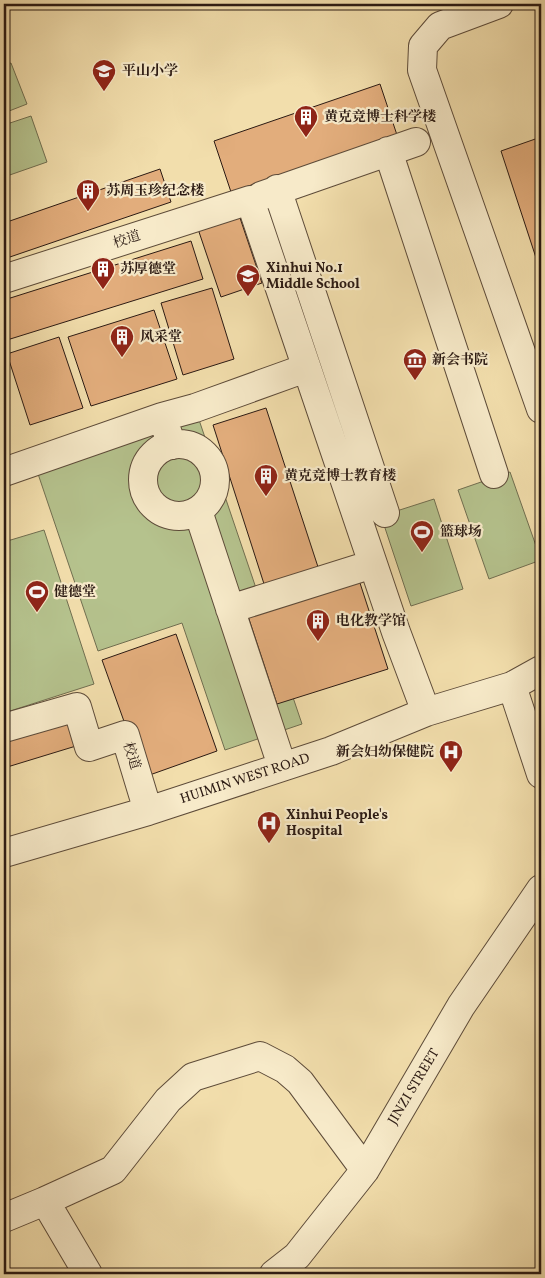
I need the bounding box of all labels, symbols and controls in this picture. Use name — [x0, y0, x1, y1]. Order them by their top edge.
school or university icon: 平山小学 — [91, 58, 117, 92]
place label: 平山小学 — [122, 62, 178, 81]
building icon: 黄克竞博士科学楼 — [293, 104, 319, 138]
place label: 黄克竞博士科学楼 — [324, 108, 436, 127]
building icon: 苏周玉珍纪念楼 — [75, 178, 101, 212]
place label: 苏周玉珍纪念楼 — [106, 182, 204, 201]
street label: 校道 — [111, 227, 143, 253]
building icon: 苏厚德堂 — [90, 256, 116, 290]
place label: Xinhui No.1 Middle School — [266, 259, 360, 294]
place label: 苏厚德堂 — [120, 260, 176, 279]
school or university icon: Xinhui No.1 Middle School — [235, 263, 261, 297]
building icon: 风采堂 — [109, 324, 135, 358]
place label: 风采堂 — [140, 328, 182, 347]
museum icon: 新会书院 — [402, 347, 428, 381]
place label: 新会书院 — [432, 351, 488, 370]
building icon: 黄克竞博士教育楼 — [253, 463, 279, 497]
place label: 黄克竞博士教育楼 — [284, 467, 396, 486]
sports icon: 篮球场 — [409, 519, 435, 553]
place label: 篮球场 — [440, 523, 482, 542]
sports icon: 健德堂 — [24, 579, 50, 613]
place label: 健德堂 — [54, 583, 96, 602]
building icon: 电化教学馆 — [305, 608, 331, 642]
place label: 电化教学馆 — [336, 612, 406, 631]
hospital icon: 新会妇幼保健院 — [438, 739, 464, 773]
street label: 校道 — [118, 740, 144, 772]
place label: 新会妇幼保健院 — [336, 743, 434, 762]
street label: HUIMIN WEST ROAD — [178, 749, 312, 809]
place label: Xinhui People's Hospital — [286, 806, 388, 841]
hospital icon: Xinhui People's Hospital — [256, 810, 282, 844]
street label: JINZI STREET — [384, 1045, 444, 1129]

